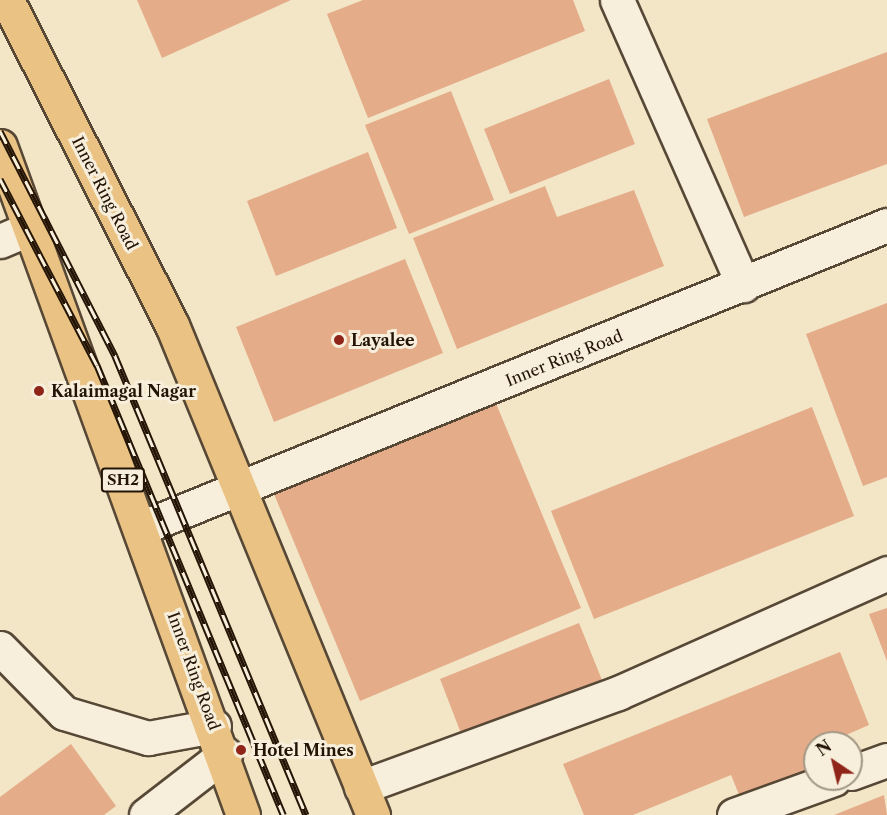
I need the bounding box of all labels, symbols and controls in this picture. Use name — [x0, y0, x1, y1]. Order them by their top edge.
street label: Inner Ring Road — [68, 133, 142, 253]
street label: Inner Ring Road — [503, 326, 625, 390]
place label: Layalee — [351, 330, 415, 350]
marker: Layalee — [332, 333, 346, 347]
place label: Kalaimagal Nagar — [51, 381, 196, 401]
marker: Kalaimagal Nagar — [32, 384, 46, 398]
road number: SH2 — [100, 468, 146, 492]
street label: Inner Ring Road — [164, 609, 224, 733]
north arrow — [803, 731, 863, 791]
text: N — [812, 736, 835, 760]
place label: Hotel Mines — [253, 740, 354, 760]
marker: Hotel Mines — [234, 743, 248, 757]

